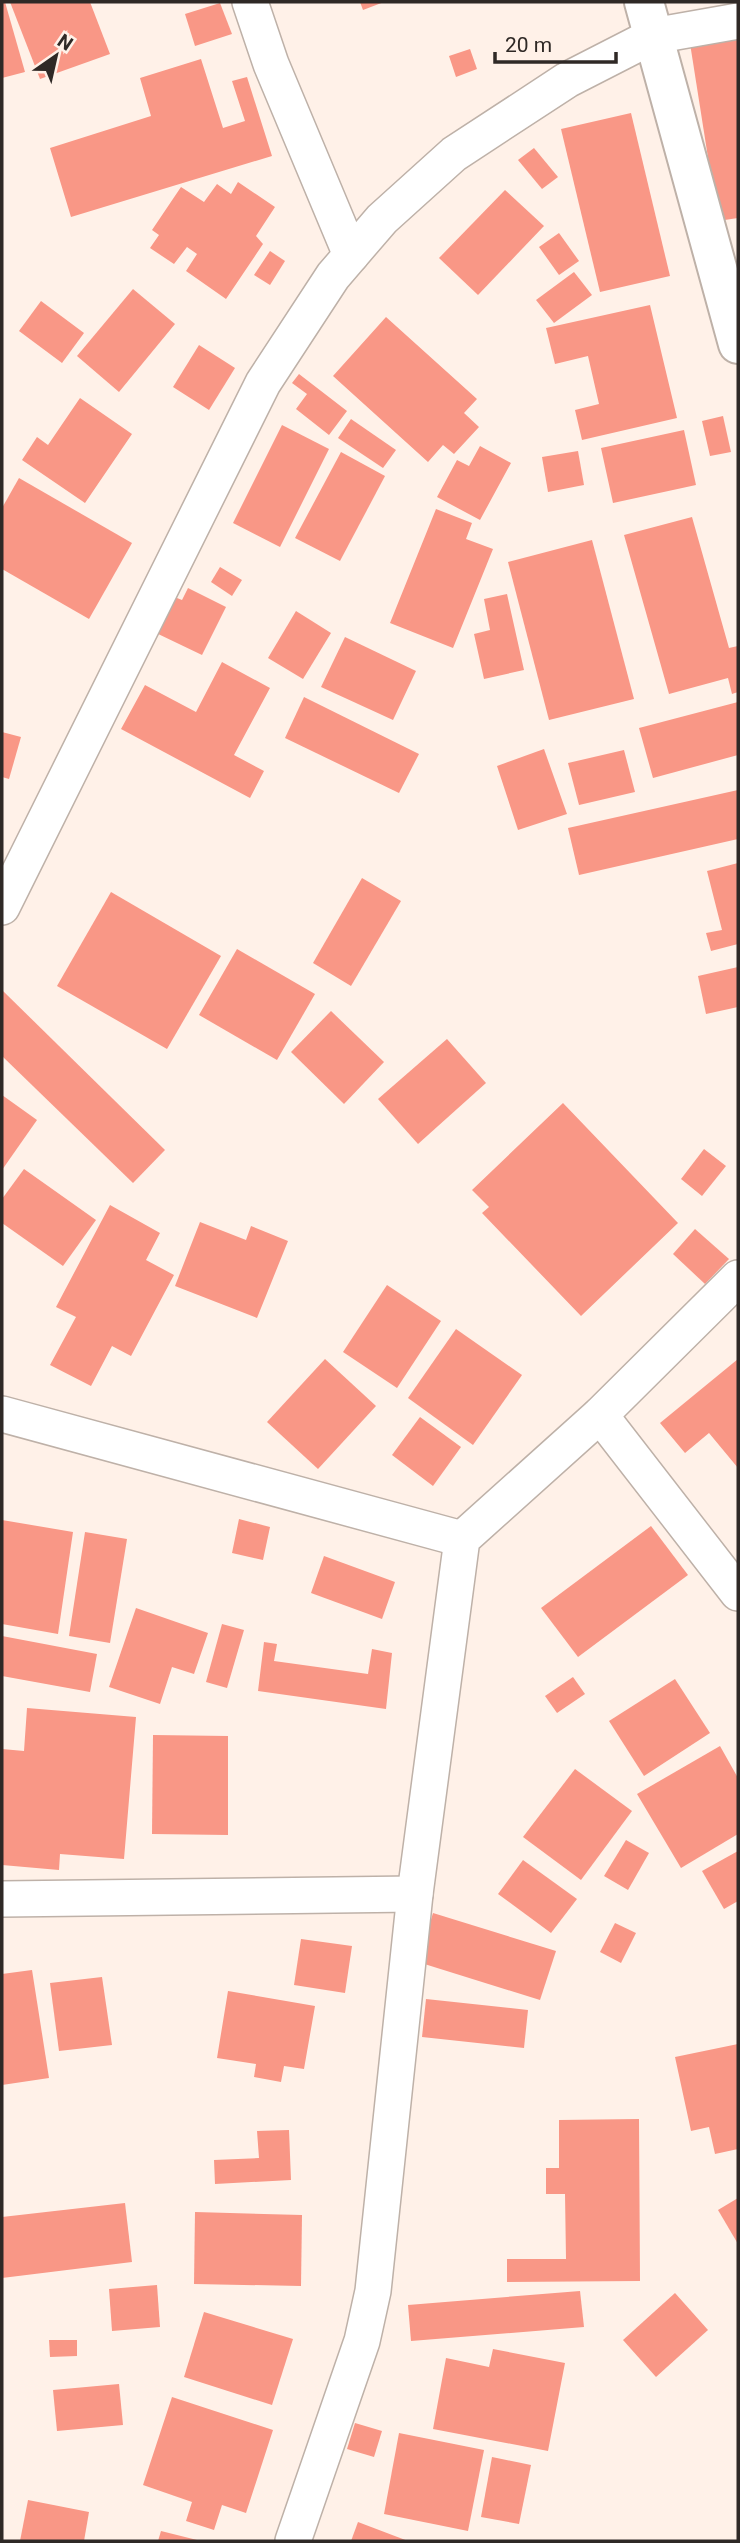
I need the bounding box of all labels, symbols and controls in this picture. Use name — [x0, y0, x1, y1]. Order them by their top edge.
north arrow — [21, 21, 91, 91]
scale bar — [495, 21, 616, 65]
text: N — [53, 29, 77, 56]
text: 20 m — [505, 33, 552, 57]

